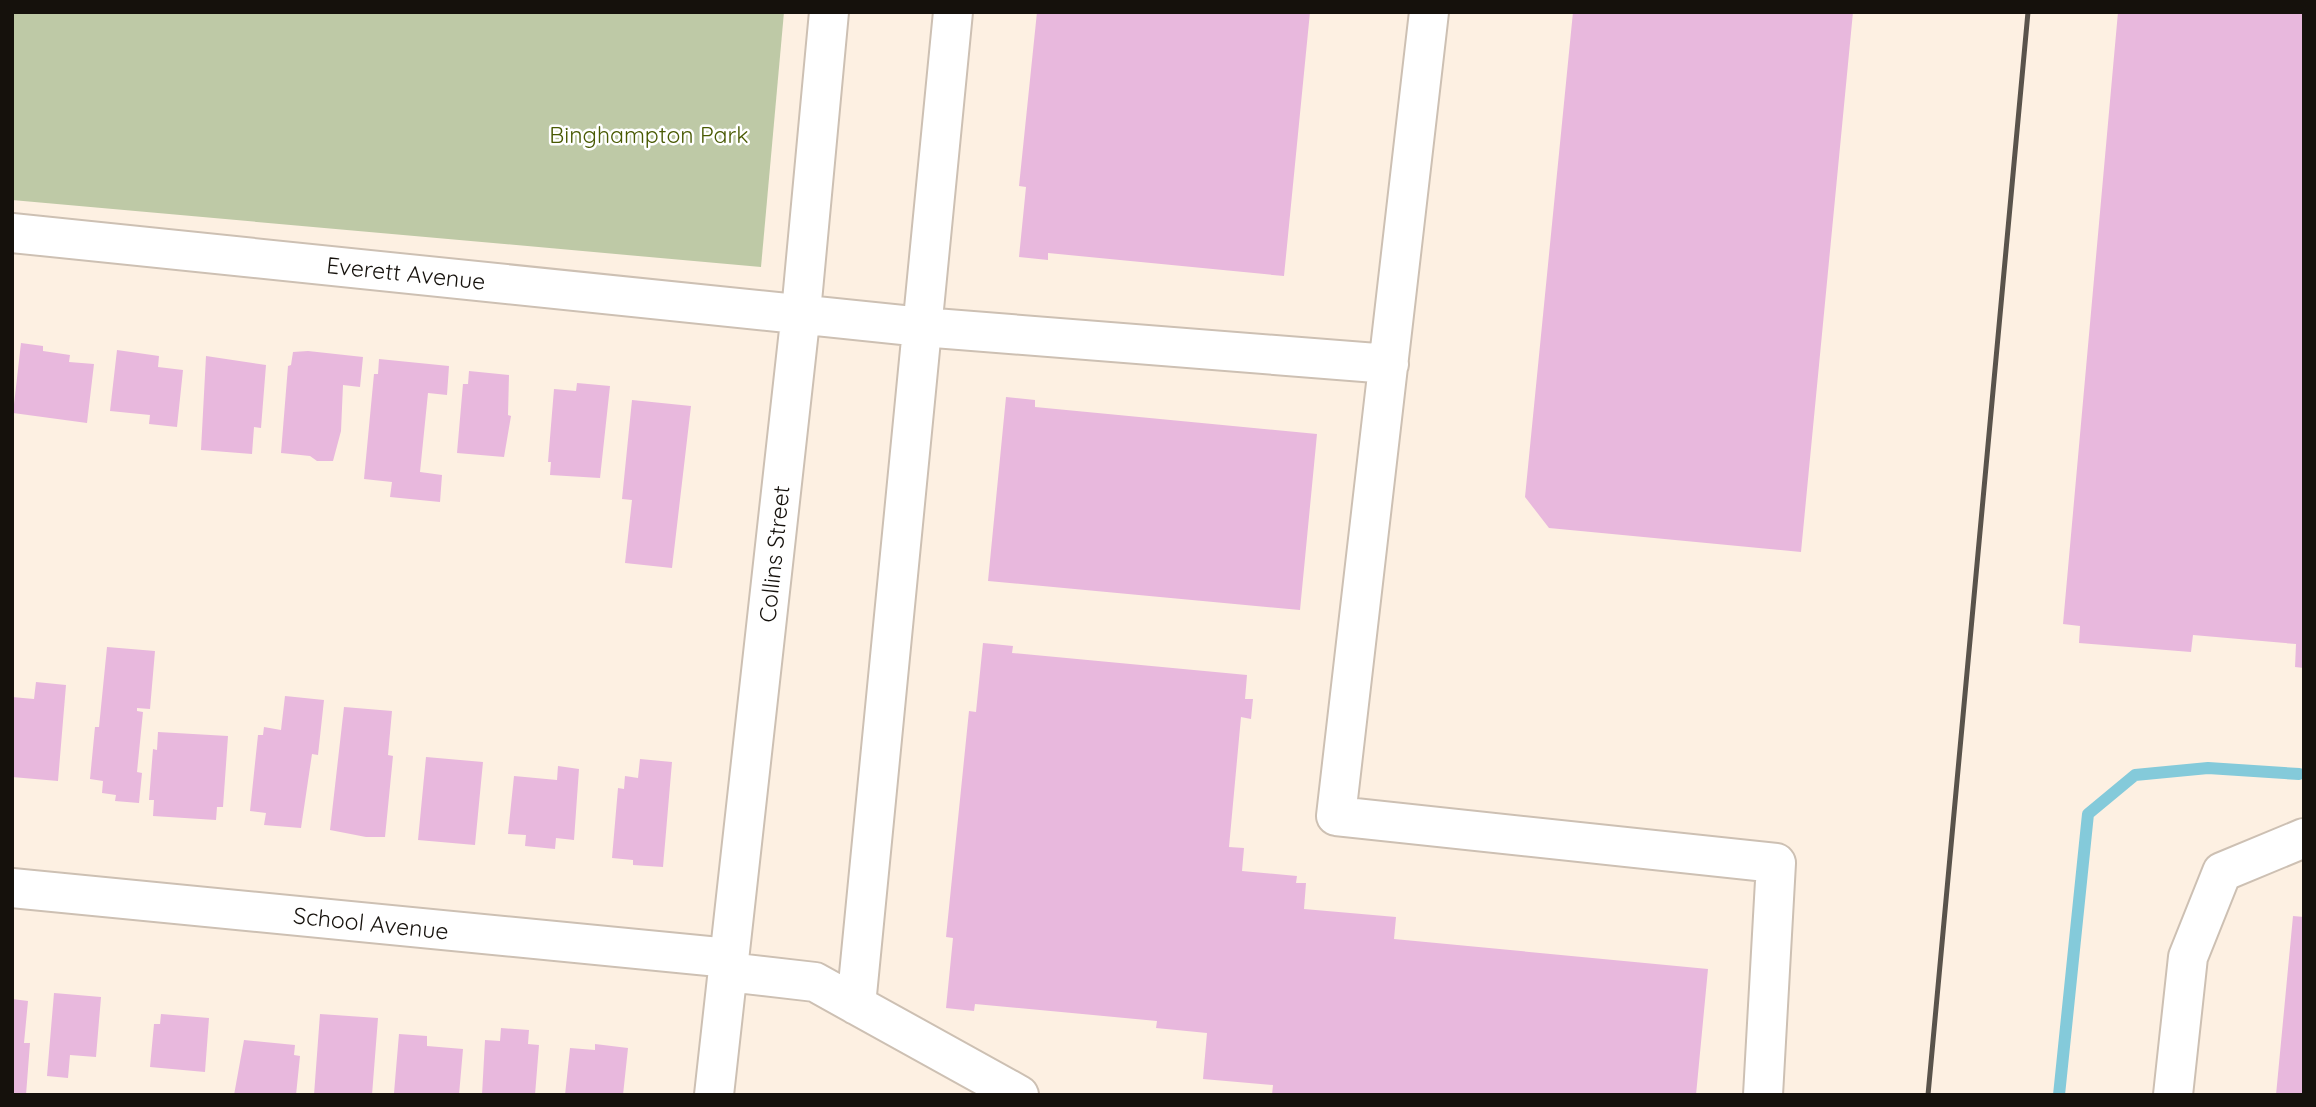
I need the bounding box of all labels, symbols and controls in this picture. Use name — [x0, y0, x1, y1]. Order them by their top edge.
park label: Binghampton Park — [549, 120, 749, 149]
street label: Everett Avenue — [325, 250, 487, 296]
street label: Collins Street — [752, 484, 796, 624]
street label: School Avenue — [292, 900, 450, 946]

